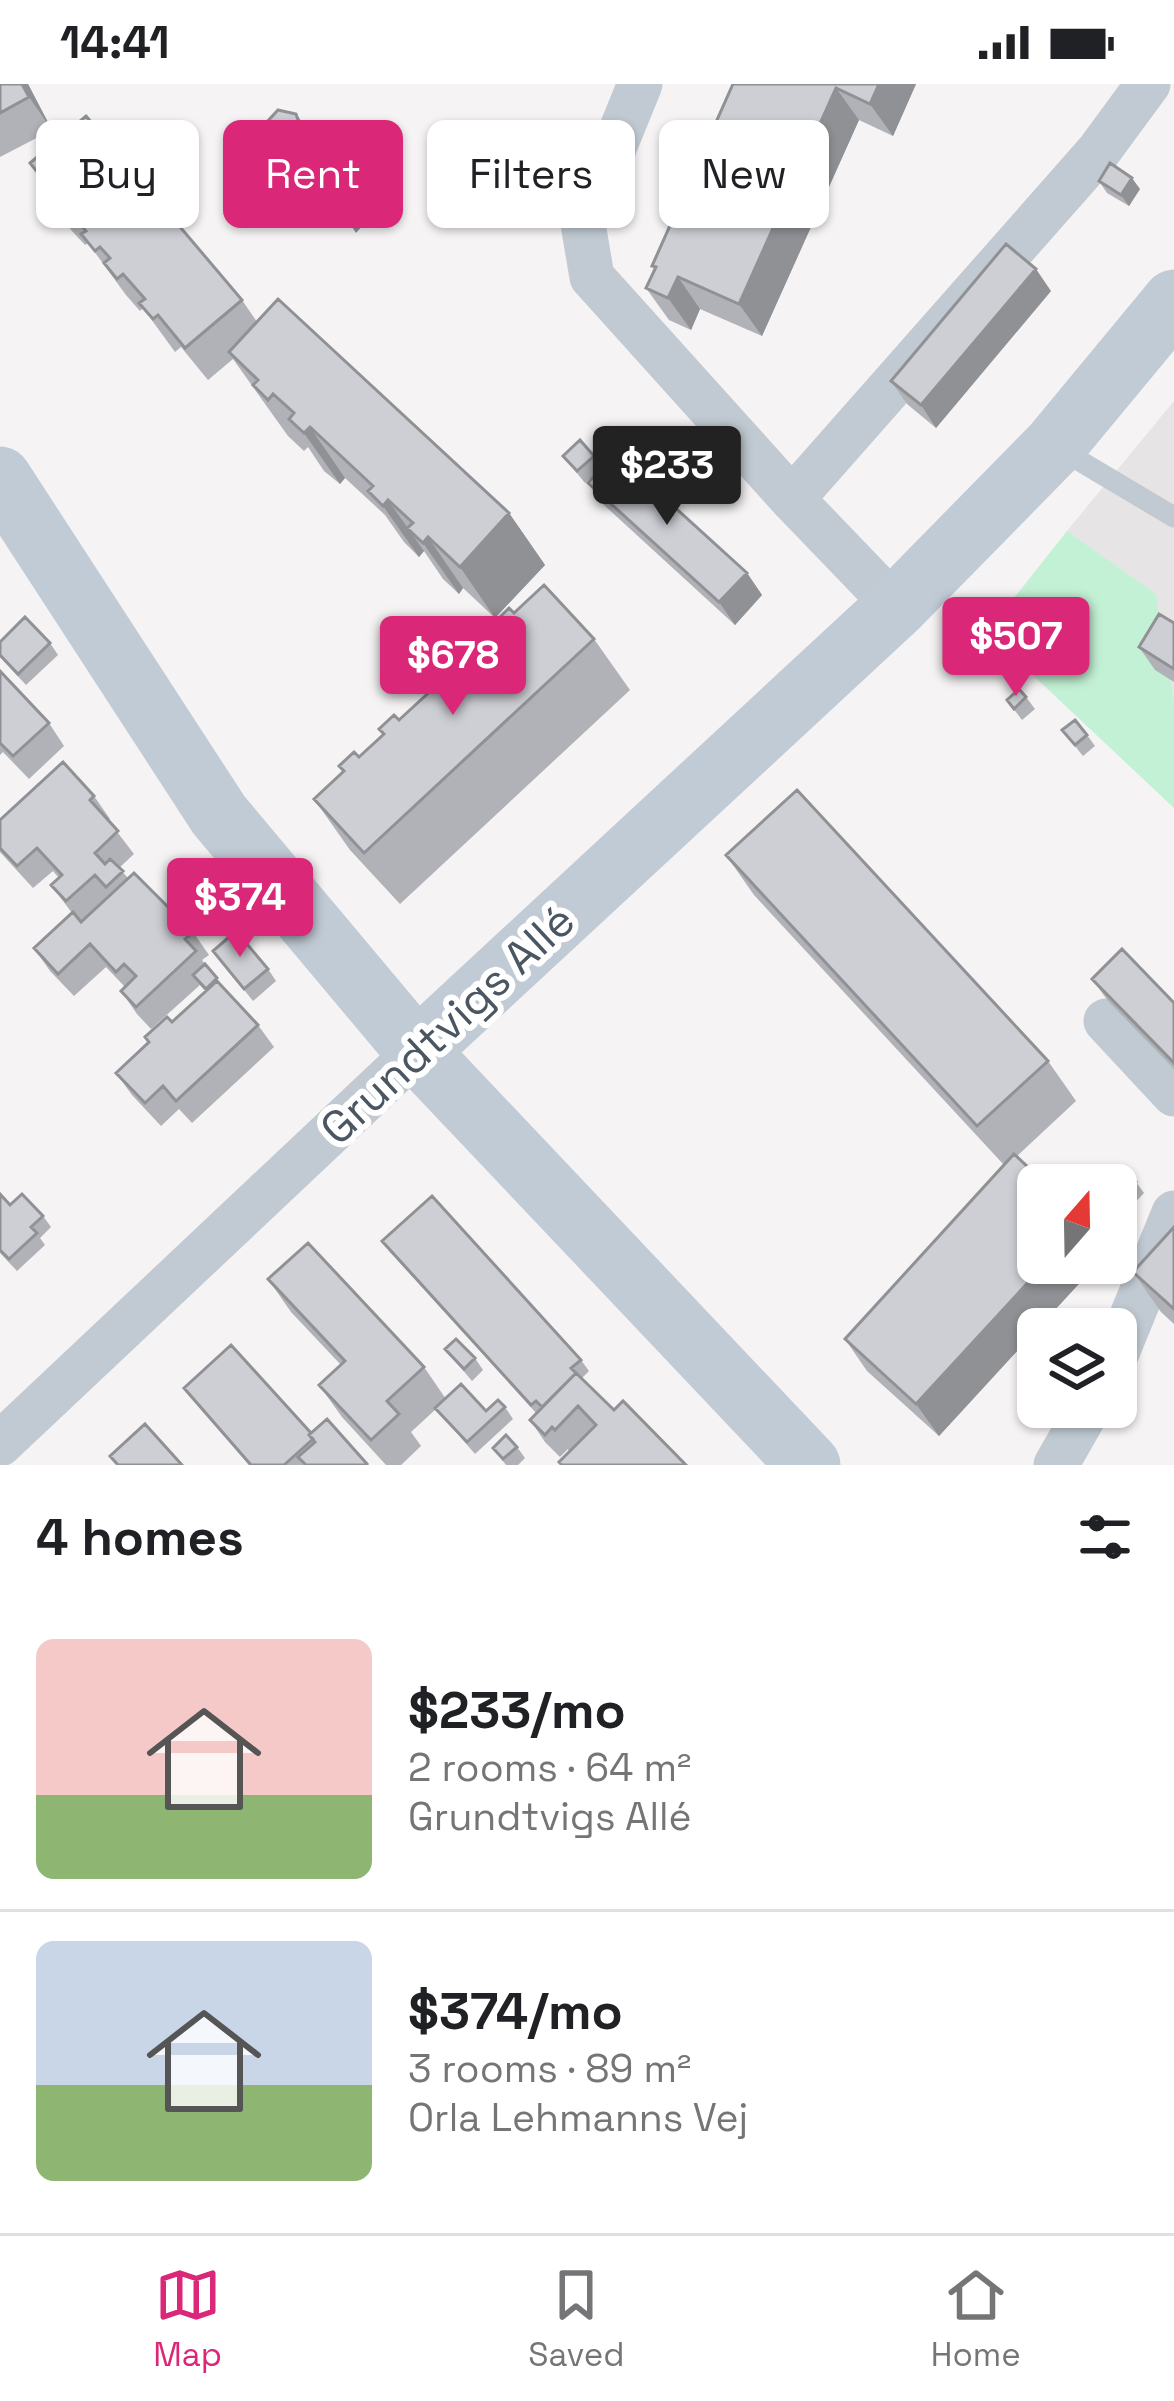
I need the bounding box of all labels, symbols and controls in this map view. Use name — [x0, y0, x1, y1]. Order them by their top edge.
text: 14:41 — [60, 14, 170, 71]
chip: Buy — [36, 120, 199, 228]
chip: Rent — [223, 120, 403, 228]
chip: Filters — [427, 120, 635, 228]
chip: New — [659, 120, 829, 228]
pin: $233 — [596, 426, 738, 528]
text: $233 — [620, 440, 714, 489]
pin: $507 — [945, 597, 1087, 699]
text: $507 — [969, 611, 1063, 660]
pin: $678 — [382, 616, 524, 718]
text: $678 — [407, 630, 499, 679]
pin: $374 — [169, 858, 311, 960]
text: $374 — [194, 872, 286, 921]
street label: Grundtvigs Allé — [308, 892, 586, 1157]
north arrow — [1017, 1164, 1137, 1284]
map controls — [1017, 1164, 1137, 1428]
button: layers — [1017, 1308, 1137, 1428]
icon: filters — [1072, 1504, 1138, 1570]
text: 4 homes — [36, 1505, 244, 1570]
text: $233/mo — [408, 1678, 626, 1743]
icon: home — [132, 1687, 276, 1831]
text: 2 rooms · 64 m² — [408, 1743, 691, 1792]
text: Grundtvigs Allé — [408, 1792, 692, 1841]
text: $374/mo — [408, 1979, 623, 2044]
icon: home — [132, 1989, 276, 2133]
text: 3 rooms · 89 m² — [408, 2044, 691, 2093]
text: Orla Lehmanns Vej — [408, 2093, 748, 2142]
tab: Map — [153, 2262, 222, 2376]
tab: Saved — [528, 2262, 625, 2376]
tab: Home — [931, 2262, 1021, 2376]

